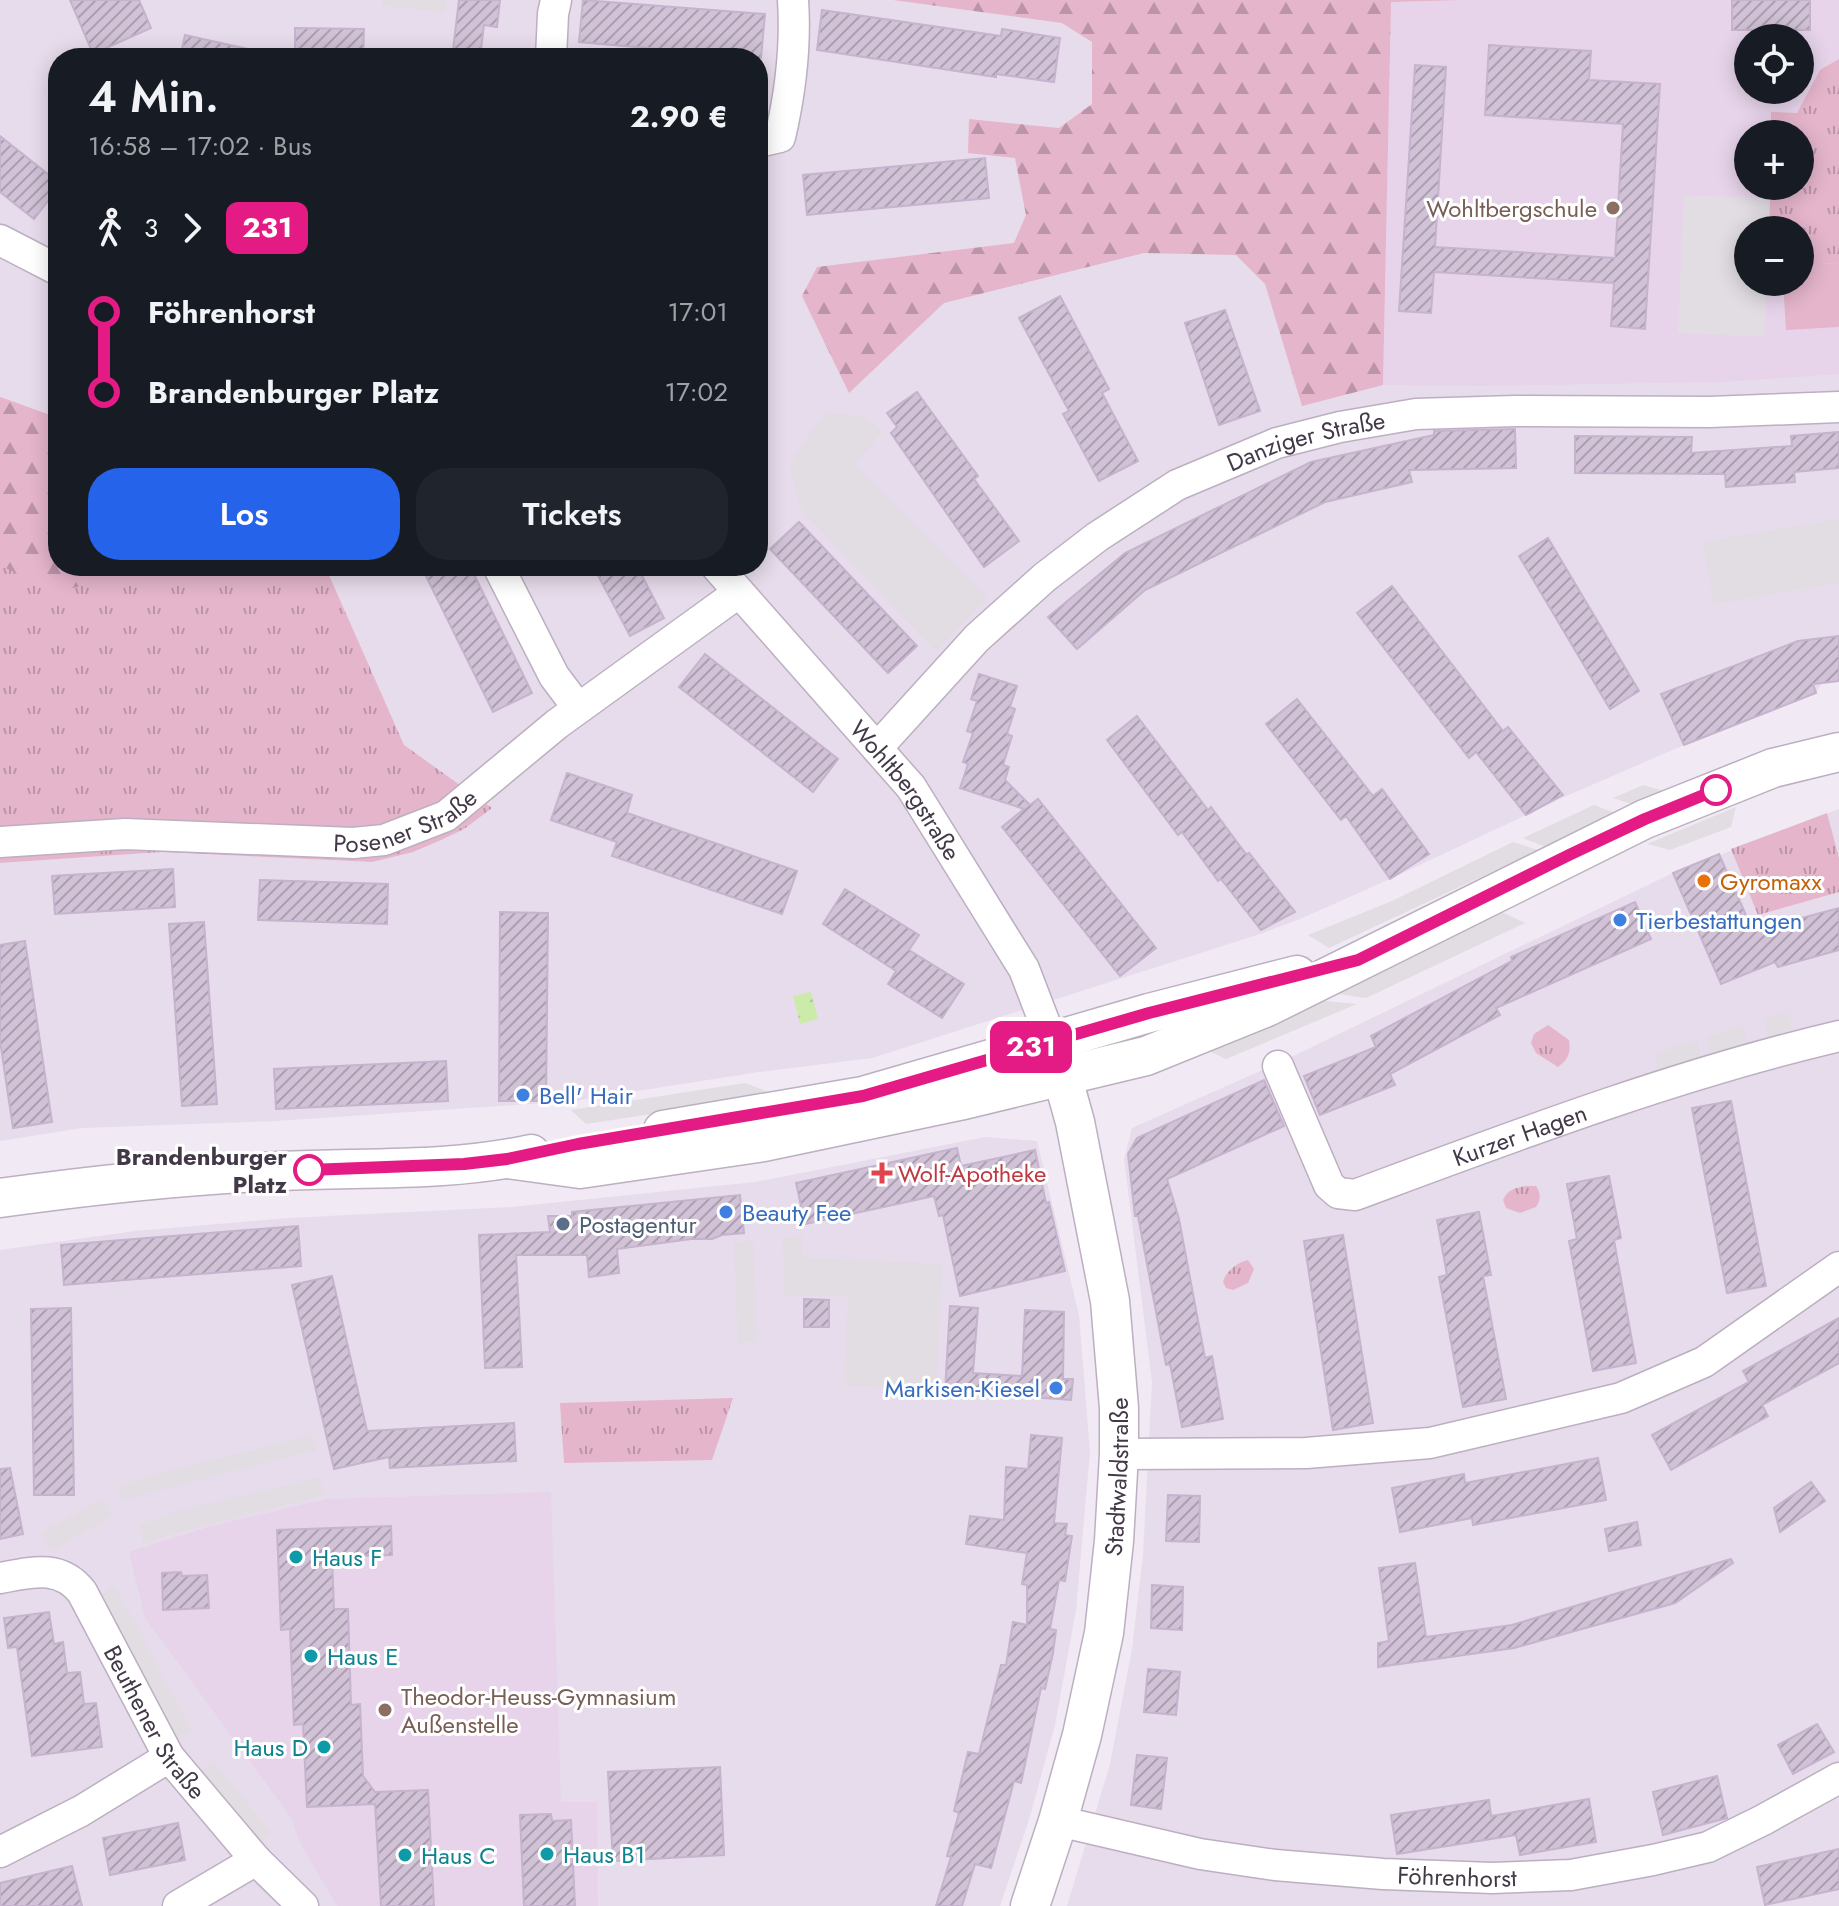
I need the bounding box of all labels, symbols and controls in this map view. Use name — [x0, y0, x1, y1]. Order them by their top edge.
map controls — [1734, 24, 1814, 296]
button: locate — [1734, 24, 1814, 104]
text: 4 Min. — [88, 65, 219, 129]
text: 2.90 € — [630, 95, 728, 138]
button: + — [1734, 120, 1814, 200]
text: 16:58 – 17:02 · Bus — [88, 127, 312, 165]
place label: Wohltbergschule — [1426, 191, 1597, 226]
marker: Wohltbergschule — [1604, 199, 1622, 217]
icon: walk — [88, 206, 132, 250]
icon: forward — [170, 206, 214, 250]
text: 231 — [242, 207, 292, 248]
text: 3 — [144, 209, 158, 247]
button: − — [1734, 216, 1814, 296]
text: Föhrenhorst — [148, 291, 315, 334]
text: 17:01 — [668, 293, 728, 331]
text: Brandenburger Platz — [148, 371, 439, 414]
text: 17:02 — [664, 373, 728, 411]
street label: Danziger Straße — [1221, 402, 1388, 480]
button: Los — [88, 468, 400, 560]
button: Tickets — [416, 468, 728, 560]
street label: Wohltbergstraße — [842, 712, 970, 867]
unlabelled marker — [1701, 775, 1731, 805]
street label: Posener Straße — [333, 780, 484, 861]
place label: Gyromaxx — [1720, 864, 1823, 899]
marker: Gyromaxx — [1695, 872, 1713, 890]
place label: Tierbestattungen — [1636, 903, 1802, 938]
marker: Tierbestattungen — [1611, 911, 1629, 929]
line badge: 231 — [985, 1021, 1077, 1073]
text: 231 — [1006, 1026, 1056, 1067]
place label: Bell' Hair — [539, 1078, 634, 1113]
marker: Bell' Hair — [514, 1086, 532, 1104]
street label: Kurzer Hagen — [1448, 1095, 1591, 1175]
place label: Brandenburger Platz — [116, 1139, 287, 1202]
marker: Brandenburger Platz — [294, 1155, 324, 1185]
place label: Wolf-Apotheke — [898, 1156, 1046, 1191]
marker: Wolf-Apotheke — [873, 1164, 891, 1182]
place label: Beauty Fee — [742, 1195, 851, 1230]
marker: Beauty Fee — [717, 1203, 735, 1221]
place label: Postagentur — [579, 1207, 698, 1242]
marker: Postagentur — [554, 1215, 572, 1233]
place label: Markisen-Kiesel — [885, 1371, 1040, 1406]
marker: Markisen-Kiesel — [1047, 1379, 1065, 1397]
street label: Stadtwaldstraße — [1095, 1396, 1137, 1558]
place label: Haus F — [312, 1540, 382, 1575]
marker: Haus F — [287, 1548, 305, 1566]
street label: Beuthener Straße — [95, 1639, 215, 1806]
place label: Haus E — [327, 1639, 398, 1674]
marker: Haus E — [302, 1647, 320, 1665]
place label: Theodor-Heuss-Gymnasium Außenstelle — [401, 1679, 676, 1742]
marker: Theodor-Heuss-Gymnasium Außenstelle — [376, 1701, 394, 1719]
place label: Haus D — [234, 1730, 308, 1765]
marker: Haus D — [315, 1738, 333, 1756]
place label: Haus B1 — [563, 1837, 645, 1872]
place label: Haus C — [421, 1838, 496, 1873]
marker: Haus B1 — [538, 1845, 556, 1863]
marker: Haus C — [396, 1846, 414, 1864]
street label: Föhrenhorst — [1397, 1857, 1517, 1896]

